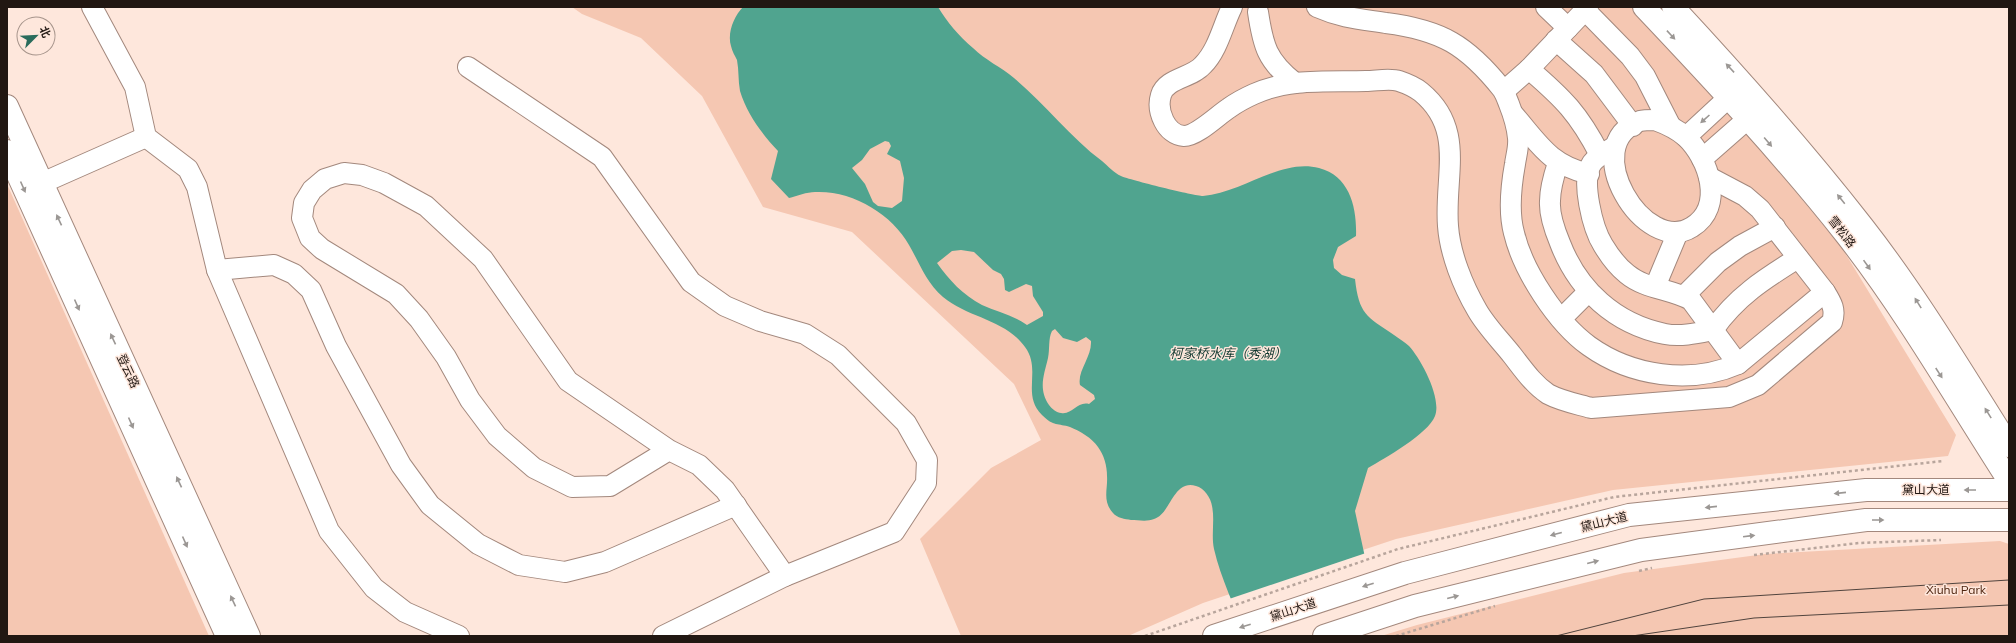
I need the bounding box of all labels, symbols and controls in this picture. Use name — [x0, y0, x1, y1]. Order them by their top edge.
north arrow — [16, 16, 56, 56]
text: 北 — [37, 24, 54, 40]
one-way arrow — [1666, 30, 1676, 40]
one-way arrow — [1725, 63, 1735, 73]
one-way arrow — [1700, 114, 1710, 124]
one-way arrow — [1763, 136, 1772, 147]
one-way arrow — [20, 181, 26, 192]
one-way arrow — [1836, 194, 1845, 205]
street label: 雪松路 — [1825, 213, 1859, 250]
one-way arrow — [56, 215, 62, 226]
one-way arrow — [1863, 259, 1871, 270]
one-way arrow — [1914, 298, 1922, 308]
one-way arrow — [74, 299, 80, 311]
one-way arrow — [110, 333, 116, 344]
water label: 柯家桥水库（秀湖） — [1169, 345, 1287, 361]
street label: 登云路 — [114, 351, 143, 390]
one-way arrow — [1936, 367, 1943, 379]
one-way arrow — [1984, 408, 1992, 418]
one-way arrow — [128, 418, 134, 429]
one-way arrow — [176, 477, 182, 488]
street label: 黛山大道 — [1902, 482, 1950, 497]
one-way arrow — [1963, 487, 1976, 493]
one-way arrow — [1834, 490, 1846, 496]
one-way arrow — [1705, 503, 1717, 510]
street label: 黛山大道 — [1579, 508, 1629, 535]
one-way arrow — [1872, 517, 1885, 523]
one-way arrow — [1550, 532, 1562, 538]
one-way arrow — [1743, 533, 1755, 539]
one-way arrow — [182, 536, 188, 548]
one-way arrow — [1587, 558, 1599, 564]
park label: Xiuhu Park — [1926, 582, 1987, 597]
one-way arrow — [1362, 583, 1374, 589]
one-way arrow — [1447, 593, 1459, 599]
one-way arrow — [230, 595, 236, 606]
street label: 黛山大道 — [1268, 595, 1318, 624]
one-way arrow — [1238, 623, 1250, 629]

